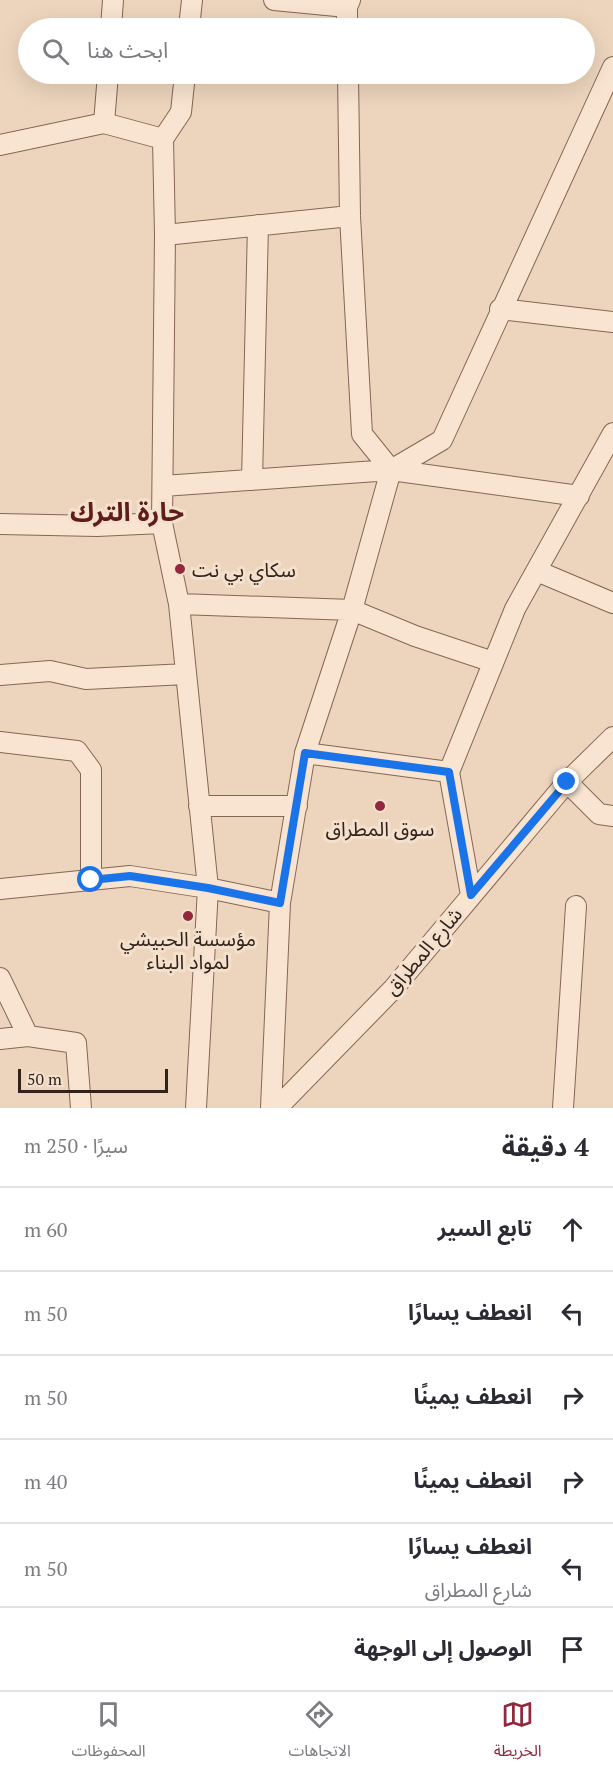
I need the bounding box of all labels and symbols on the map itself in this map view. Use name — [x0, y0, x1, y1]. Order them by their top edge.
district label: حارة الترك — [70, 494, 184, 528]
place label: سكاي بي نت — [192, 556, 296, 585]
marker: سكاي بي نت — [173, 562, 187, 576]
route end — [553, 768, 579, 794]
marker: سوق المطراق — [373, 799, 387, 813]
place label: سوق المطراق — [326, 815, 434, 842]
route start — [77, 866, 103, 892]
street label: شارع المطراق — [378, 901, 469, 1002]
marker: مؤسسة الحبيشي لمواد البناء — [181, 909, 195, 923]
place label: مؤسسة الحبيشي لمواد البناء — [120, 925, 256, 975]
scale bar — [18, 1066, 168, 1094]

